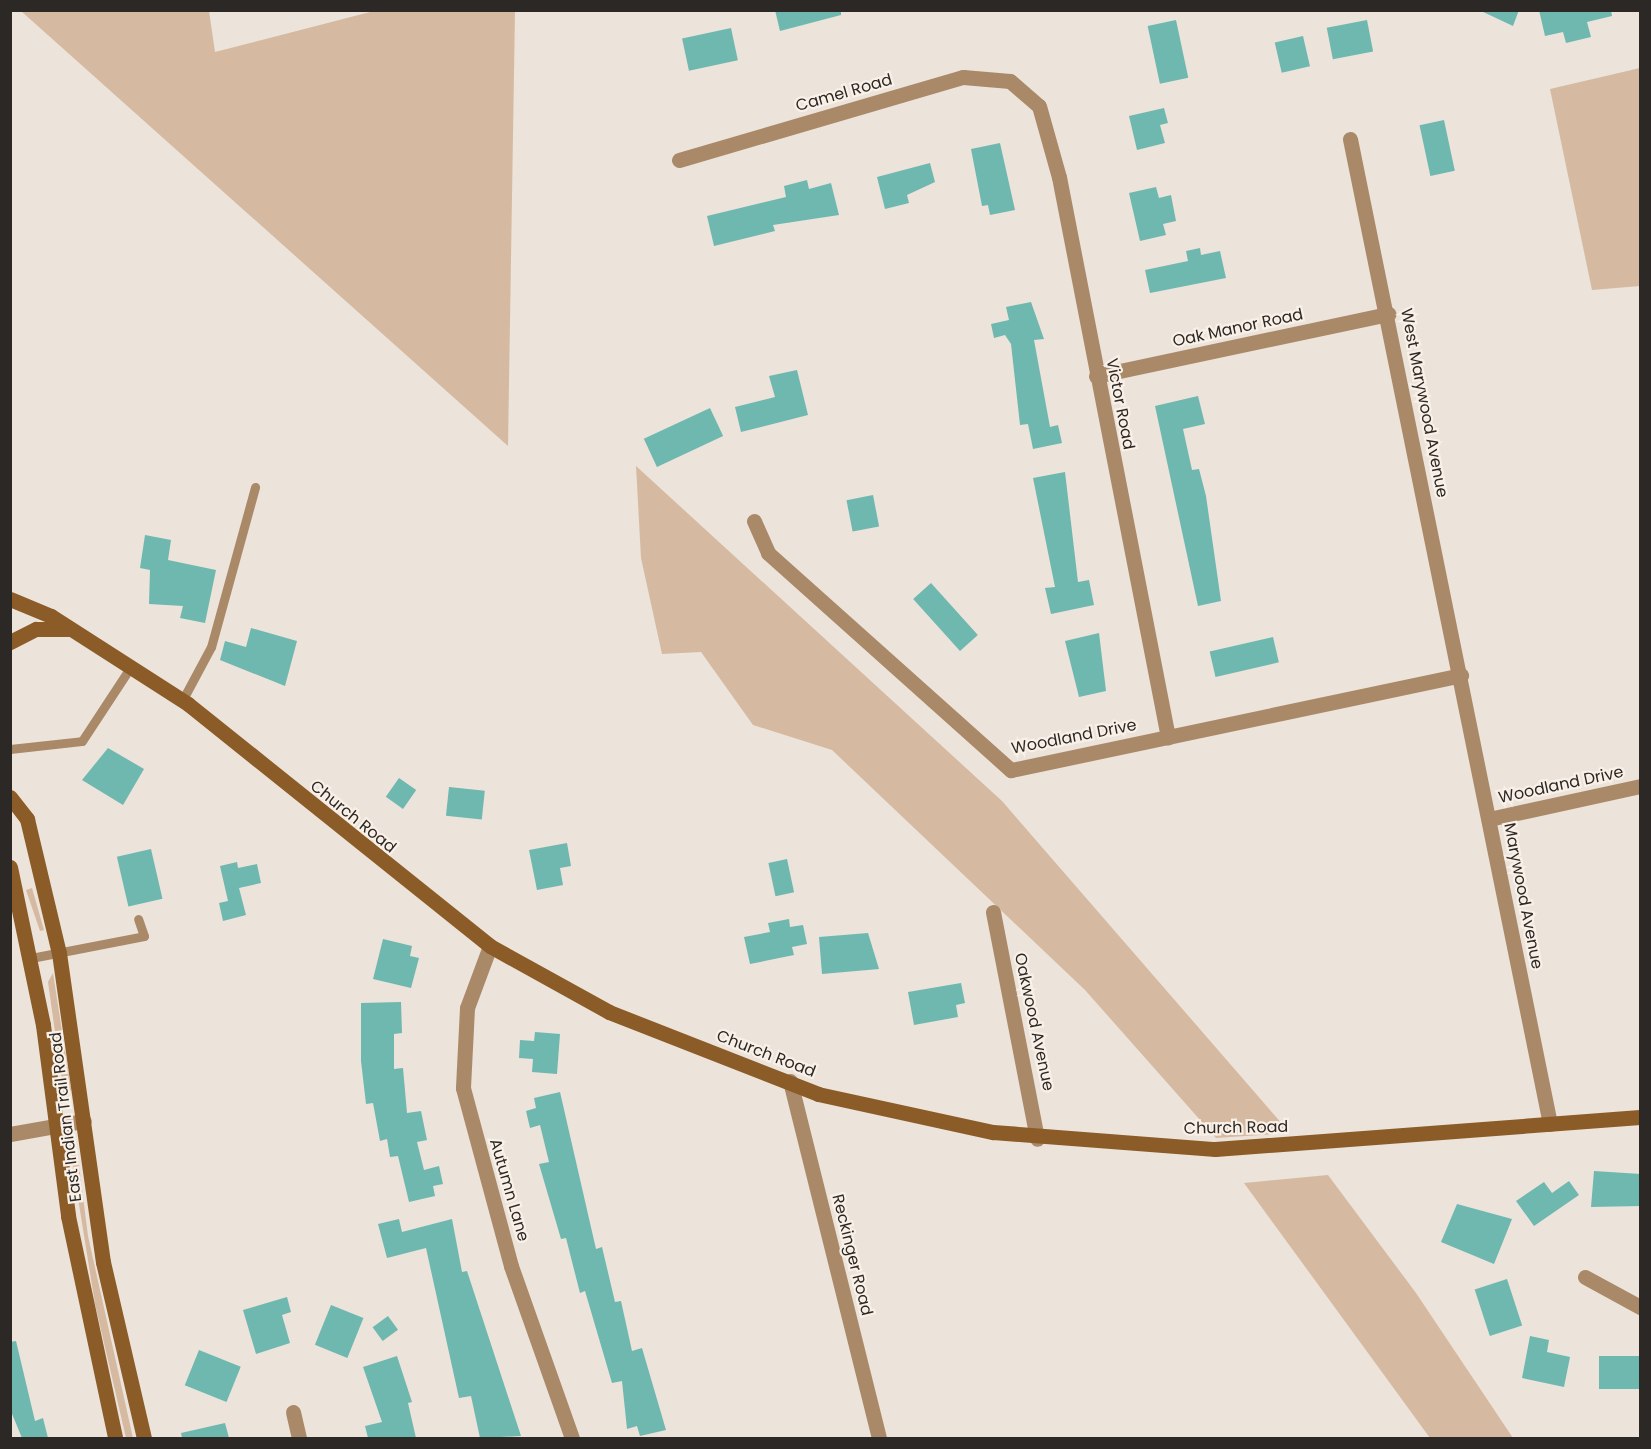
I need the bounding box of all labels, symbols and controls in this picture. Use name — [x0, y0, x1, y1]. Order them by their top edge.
street label: Camel Road — [794, 70, 894, 116]
street label: Oak Manor Road — [1171, 305, 1305, 351]
street label: West Marywood Avenue — [1396, 307, 1452, 499]
street label: Victor Road — [1102, 357, 1138, 451]
street label: Woodland Drive — [1010, 715, 1138, 759]
street label: Woodland Drive — [1497, 762, 1625, 808]
street label: Church Road — [306, 777, 400, 857]
street label: Marywood Avenue — [1499, 821, 1547, 971]
street label: Oakwood Avenue — [1010, 951, 1058, 1093]
street label: Church Road — [714, 1026, 818, 1082]
street label: East Indian Trail Road — [46, 1031, 86, 1203]
street label: Church Road — [1184, 1117, 1288, 1139]
street label: Autumn Lane — [485, 1136, 533, 1244]
street label: Reckinger Road — [828, 1192, 876, 1318]

